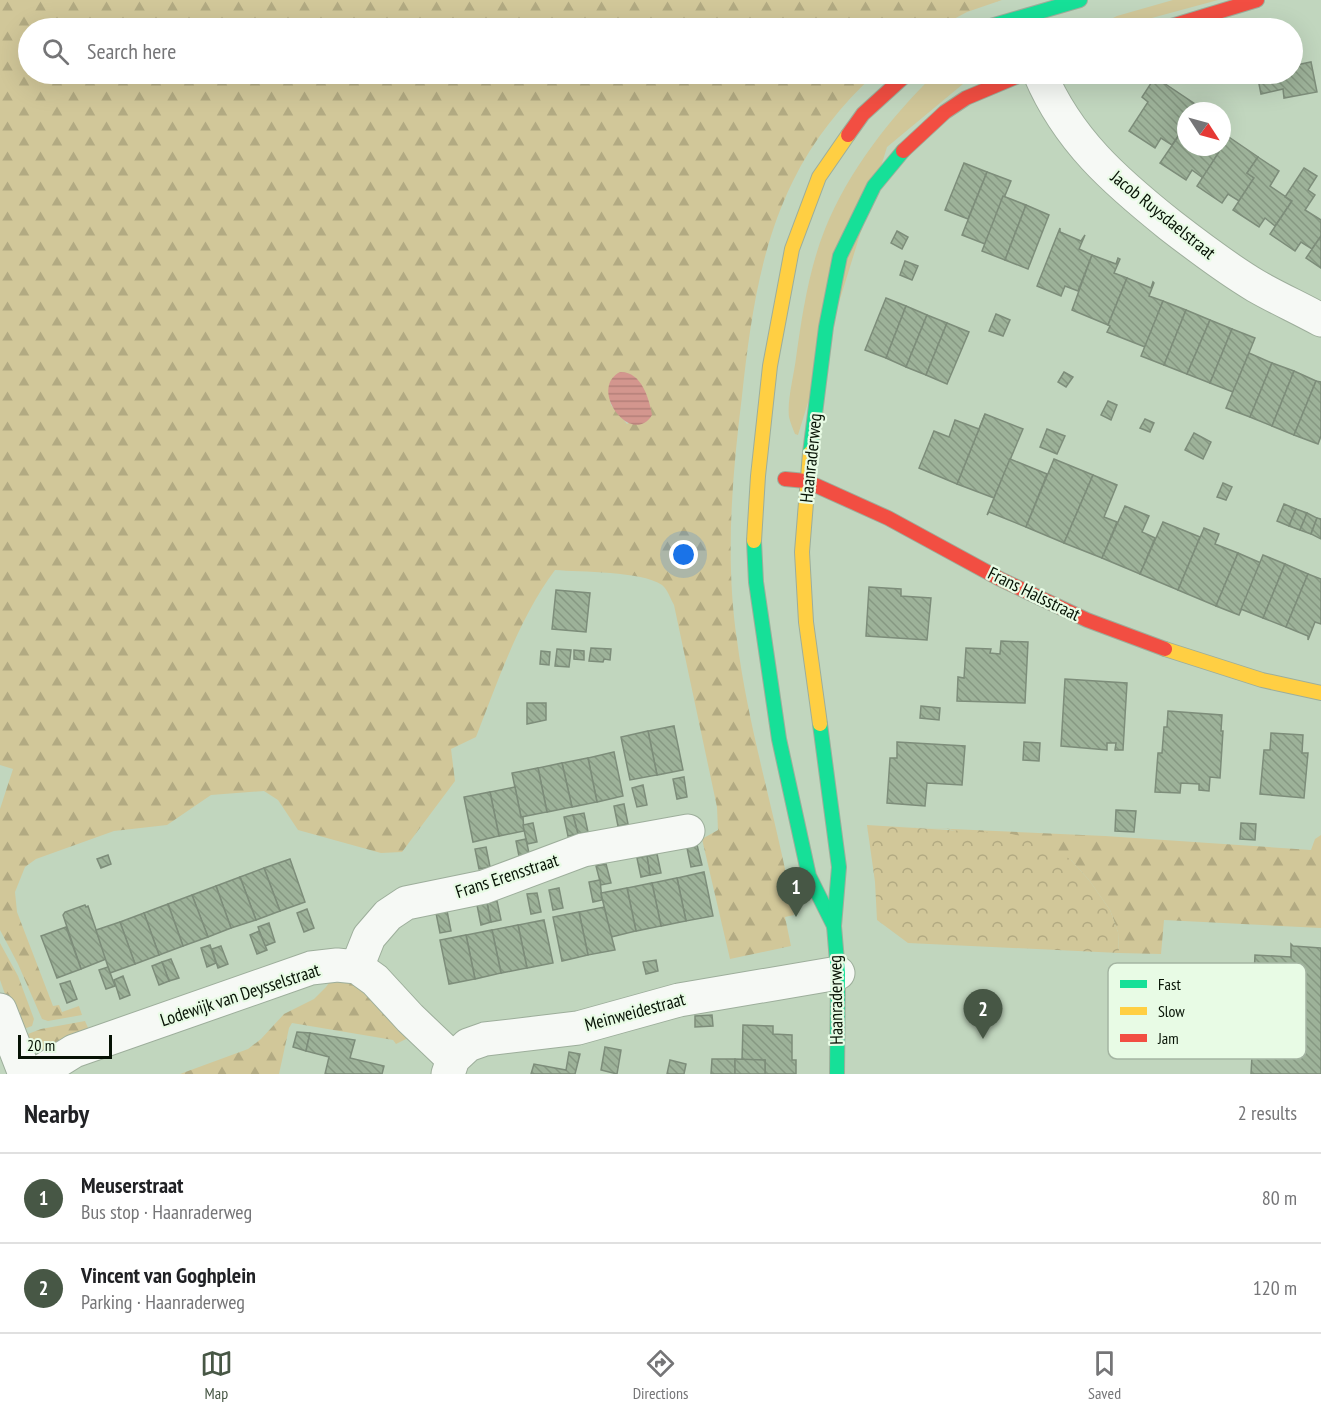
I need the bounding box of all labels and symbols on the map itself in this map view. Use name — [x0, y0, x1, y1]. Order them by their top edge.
north arrow — [1177, 102, 1231, 156]
street label: Jacob Ruysdaelstraat — [1105, 165, 1220, 264]
street label: Haanraderweg — [794, 412, 827, 504]
your location — [669, 540, 698, 569]
street label: Frans Halsstraat — [984, 561, 1084, 626]
street label: Frans Erensstraat — [453, 848, 561, 903]
pin: 1 — [776, 868, 816, 917]
street label: Haanraderweg — [823, 955, 848, 1045]
street label: Lodewijk van Deysselstraat — [157, 958, 323, 1031]
legend — [1108, 963, 1306, 1059]
text: Fast — [1158, 974, 1181, 994]
street label: Meinweidestraat — [582, 987, 688, 1036]
pin: 2 — [964, 990, 1002, 1039]
text: Slow — [1158, 1001, 1185, 1021]
text: Jam — [1157, 1028, 1179, 1048]
scale bar — [18, 1032, 112, 1060]

